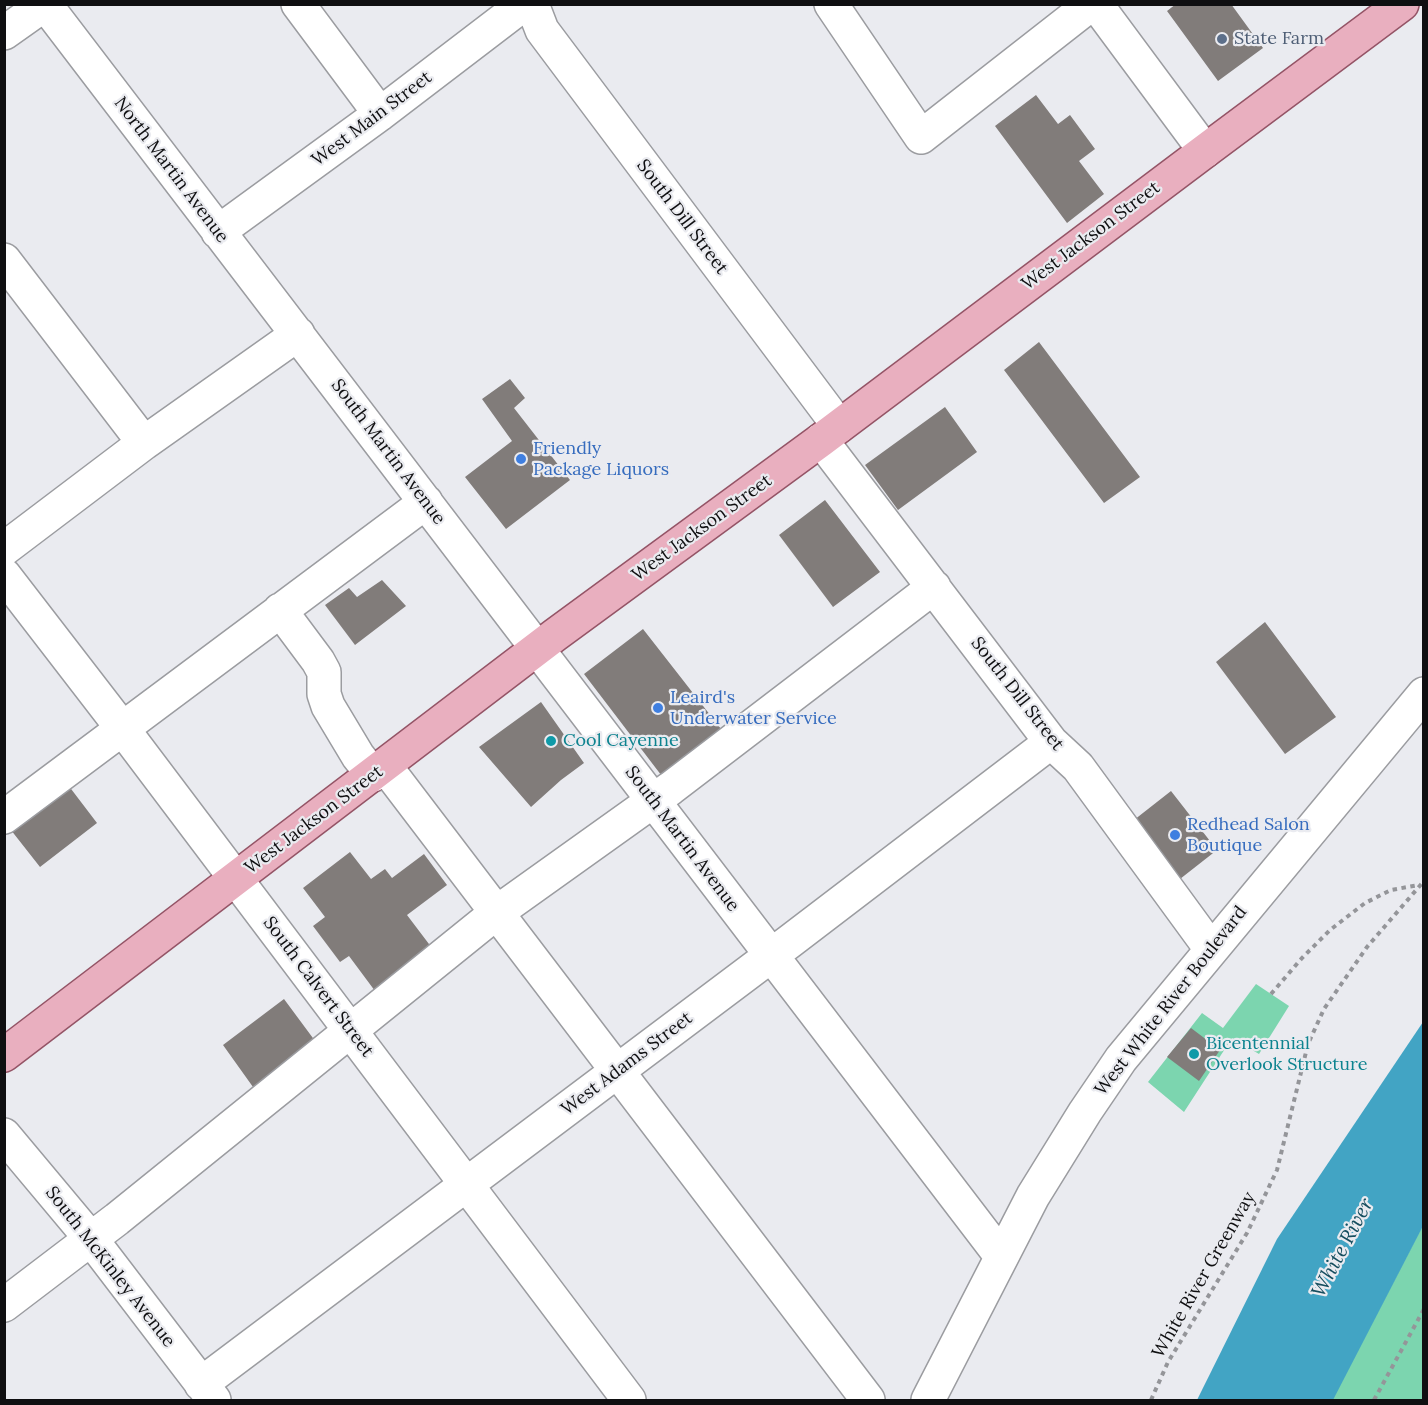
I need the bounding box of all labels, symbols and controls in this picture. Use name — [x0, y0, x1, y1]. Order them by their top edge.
place label: State Farm — [1234, 28, 1324, 50]
marker: State Farm — [1215, 32, 1229, 46]
street label: West Main Street — [308, 67, 436, 171]
street label: North Martin Avenue — [109, 93, 233, 247]
street label: South Dill Street — [632, 155, 732, 279]
street label: West Jackson Street — [1018, 177, 1164, 295]
street label: South Martin Avenue — [326, 375, 450, 529]
place label: Friendly Package Liquors — [533, 438, 669, 480]
marker: Friendly Package Liquors — [514, 452, 528, 466]
street label: West Jackson Street — [628, 470, 776, 586]
street label: South Dill Street — [966, 633, 1068, 755]
place label: Leaird's Underwater Service — [670, 687, 837, 730]
marker: Leaird's Underwater Service — [651, 701, 665, 715]
place label: Cool Cayenne — [563, 730, 679, 752]
marker: Cool Cayenne — [544, 734, 558, 748]
street label: West Jackson Street — [241, 761, 387, 879]
street label: South Martin Avenue — [620, 762, 744, 916]
place label: Redhead Salon Boutique — [1187, 814, 1310, 856]
marker: Redhead Salon Boutique — [1168, 828, 1182, 842]
street label: West White River Boulevard — [1090, 902, 1252, 1100]
street label: South Calvert Street — [258, 913, 378, 1061]
street label: West Adams Street — [557, 1008, 697, 1120]
place label: Bicentennial Overlook Structure — [1206, 1033, 1367, 1076]
marker: Bicentennial Overlook Structure — [1187, 1047, 1201, 1061]
street label: South McKinley Avenue — [41, 1182, 179, 1352]
street label: White River Greenway — [1148, 1188, 1260, 1362]
water label: White River — [1307, 1194, 1379, 1302]

